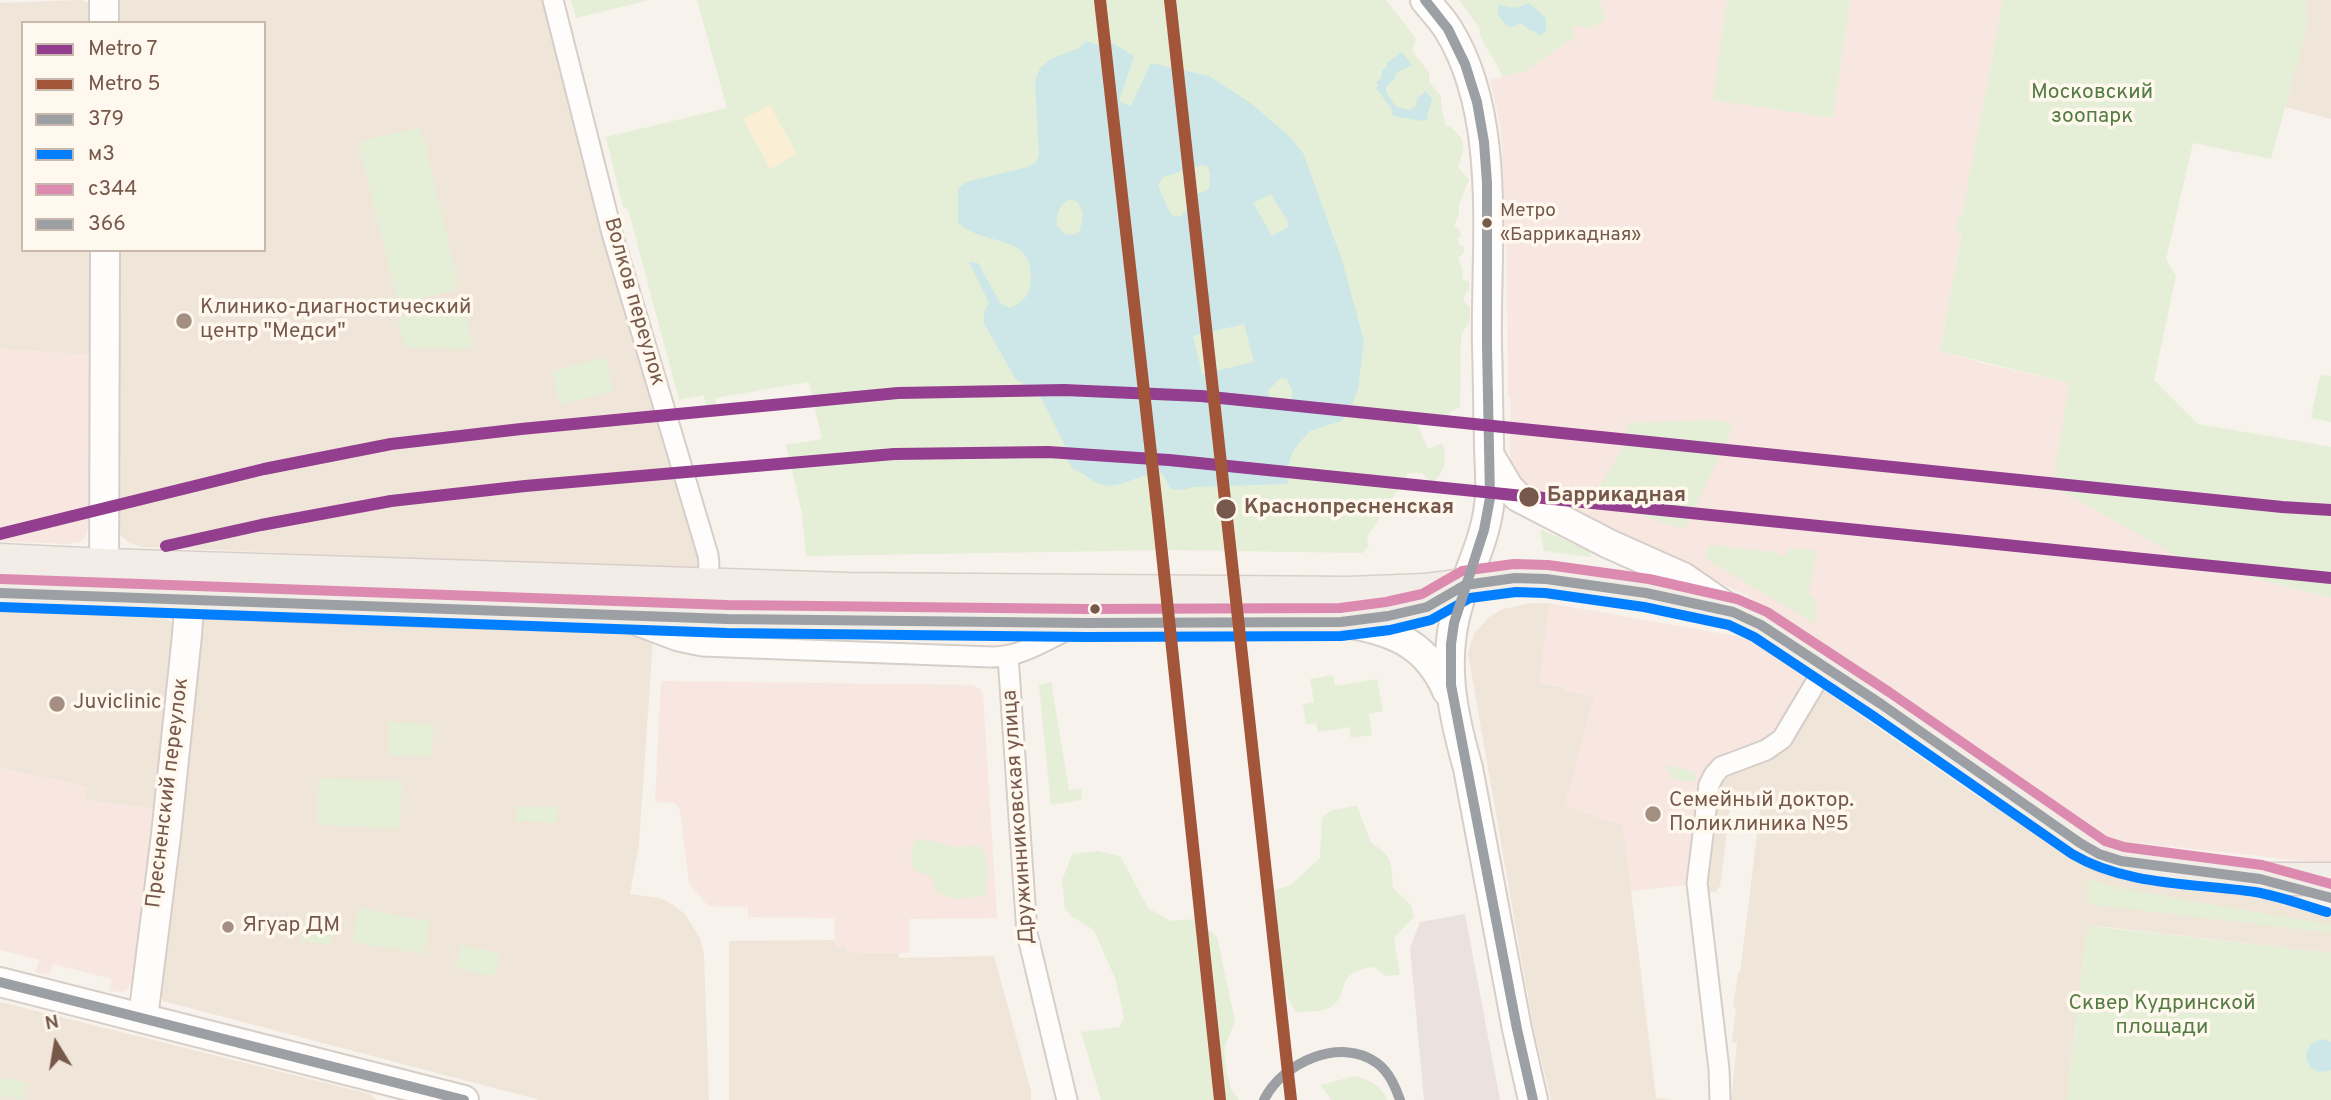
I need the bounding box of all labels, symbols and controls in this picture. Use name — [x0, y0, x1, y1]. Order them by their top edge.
legend — [21, 21, 266, 252]
text: Metro 7 — [88, 36, 158, 63]
text: Metro 5 — [88, 71, 160, 98]
park label: Московский зоопарк — [2031, 81, 2153, 131]
text: 379 — [88, 106, 124, 133]
text: м3 — [88, 141, 115, 168]
text: с344 — [88, 176, 137, 203]
place label: Метро «Баррикадная» — [1500, 201, 1641, 245]
text: 366 — [88, 211, 126, 238]
street label: Волков переулок — [597, 215, 669, 389]
marker: Метро «Баррикадная» — [1480, 216, 1494, 230]
place label: Клинико-диагностический центр "Медси" — [200, 296, 471, 346]
marker: Клинико-диагностический центр "Медси" — [174, 311, 194, 331]
place label: Баррикадная — [1547, 484, 1686, 510]
marker: Баррикадная — [1517, 485, 1541, 509]
place label: Краснопресненская — [1244, 496, 1454, 522]
marker: Краснопресненская — [1214, 497, 1238, 521]
unlabelled marker — [1088, 602, 1102, 616]
street label: Пресненский переулок — [142, 676, 196, 910]
street label: Дружинниковская улица — [999, 689, 1041, 945]
place label: Juviclinic — [73, 691, 162, 717]
marker: Juviclinic — [47, 694, 67, 714]
place label: Семейный доктор. Поликлиника №5 — [1669, 789, 1854, 839]
marker: Семейный доктор. Поликлиника №5 — [1643, 804, 1663, 824]
place label: Ягуар ДМ — [242, 914, 340, 940]
marker: Ягуар ДМ — [220, 919, 236, 935]
park label: Сквер Кудринской площади — [2069, 992, 2255, 1042]
north arrow — [21, 1009, 91, 1079]
text: N — [43, 1010, 61, 1036]

